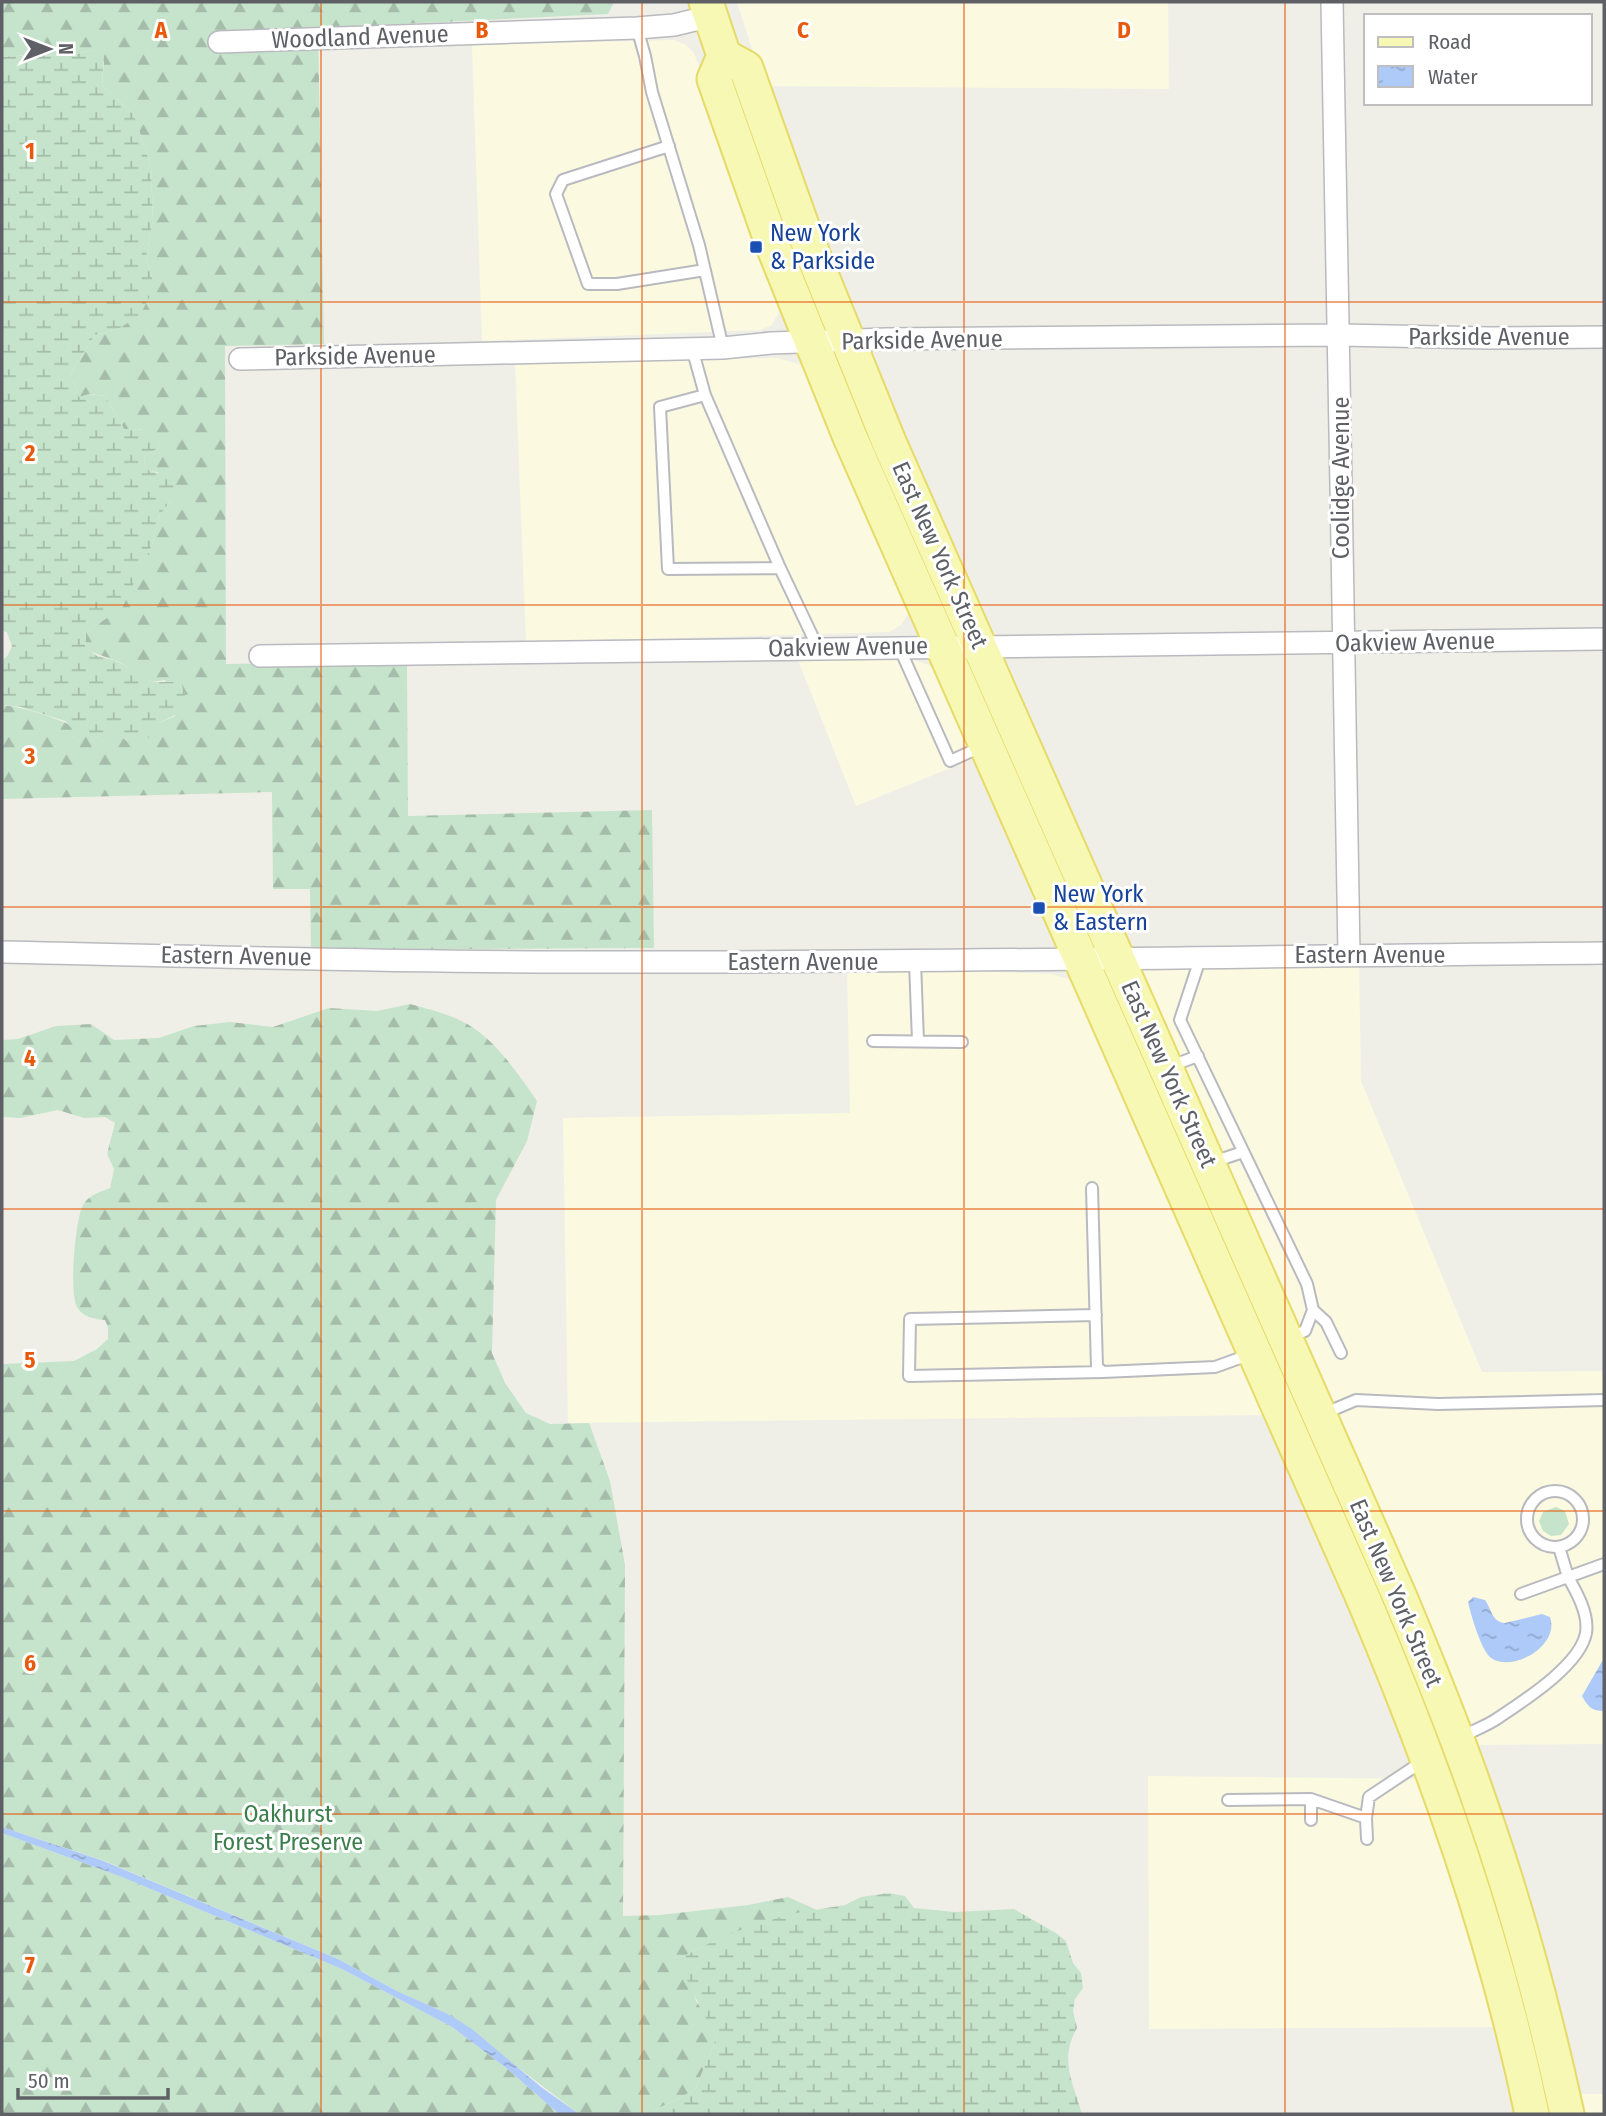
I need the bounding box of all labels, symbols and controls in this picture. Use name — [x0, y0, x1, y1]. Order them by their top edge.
north arrow — [14, 14, 84, 84]
legend — [1364, 14, 1592, 105]
text: A — [154, 16, 168, 44]
text: B — [476, 16, 489, 44]
text: C — [797, 16, 809, 44]
text: D — [1117, 16, 1131, 44]
street label: Woodland Avenue — [271, 20, 449, 54]
text: Road — [1428, 29, 1472, 55]
text: N — [54, 43, 77, 55]
text: Water — [1428, 64, 1478, 90]
text: 1 — [25, 137, 35, 165]
place label: New York & Parkside — [770, 219, 875, 275]
marker: New York & Parkside — [748, 239, 764, 255]
street label: Parkside Avenue — [1408, 323, 1570, 351]
street label: Parkside Avenue — [841, 325, 1003, 355]
street label: Parkside Avenue — [274, 341, 436, 371]
street label: Coolidge Avenue — [1327, 397, 1355, 559]
text: 2 — [24, 439, 36, 467]
street label: East New York Street — [886, 457, 994, 653]
street label: Oakview Avenue — [1335, 627, 1495, 657]
street label: Oakview Avenue — [768, 632, 928, 662]
text: 3 — [24, 742, 36, 770]
place label: New York & Eastern — [1053, 880, 1148, 936]
marker: New York & Eastern — [1031, 900, 1047, 916]
street label: Eastern Avenue — [160, 941, 312, 971]
street label: Eastern Avenue — [1295, 941, 1445, 969]
street label: Eastern Avenue — [728, 948, 878, 976]
street label: East New York Street — [1115, 976, 1223, 1172]
text: 4 — [24, 1044, 36, 1072]
text: 5 — [24, 1346, 36, 1374]
street label: East New York Street — [1344, 1495, 1448, 1691]
text: 6 — [24, 1649, 36, 1677]
park label: Oakhurst Forest Preserve — [213, 1800, 363, 1856]
text: 7 — [25, 1951, 35, 1979]
scale bar — [18, 2056, 168, 2100]
text: 50 m — [28, 2068, 70, 2094]

